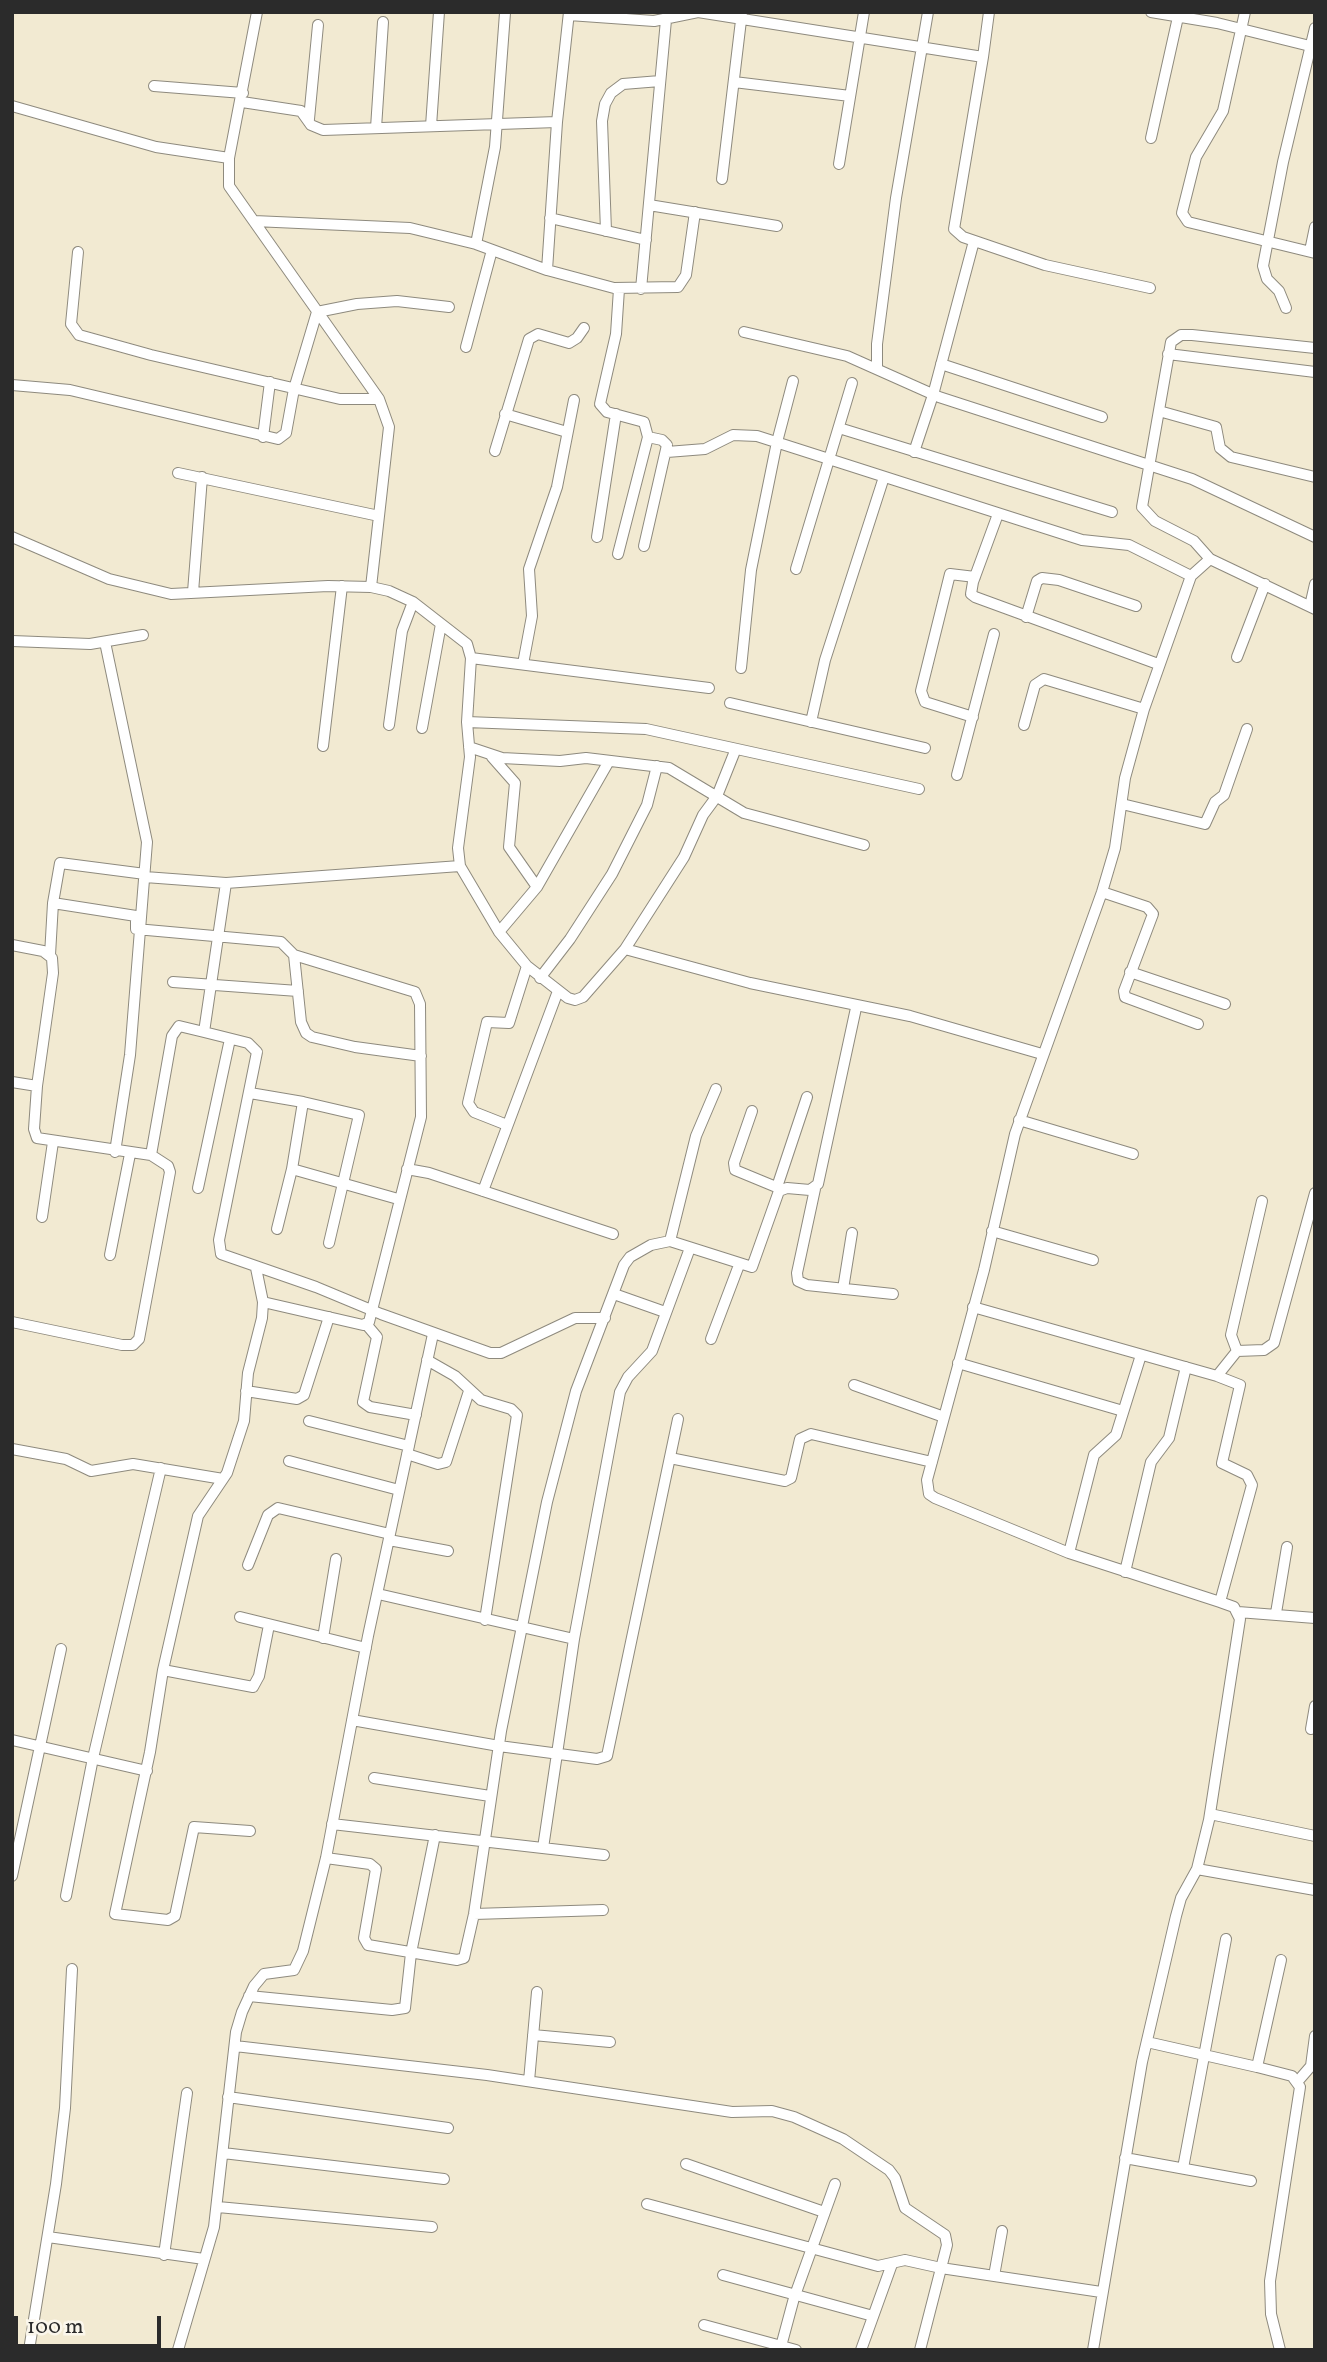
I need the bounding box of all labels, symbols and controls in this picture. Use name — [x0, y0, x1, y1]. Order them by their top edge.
scale bar — [18, 2302, 164, 2346]
text: 100 m — [27, 2313, 84, 2342]

